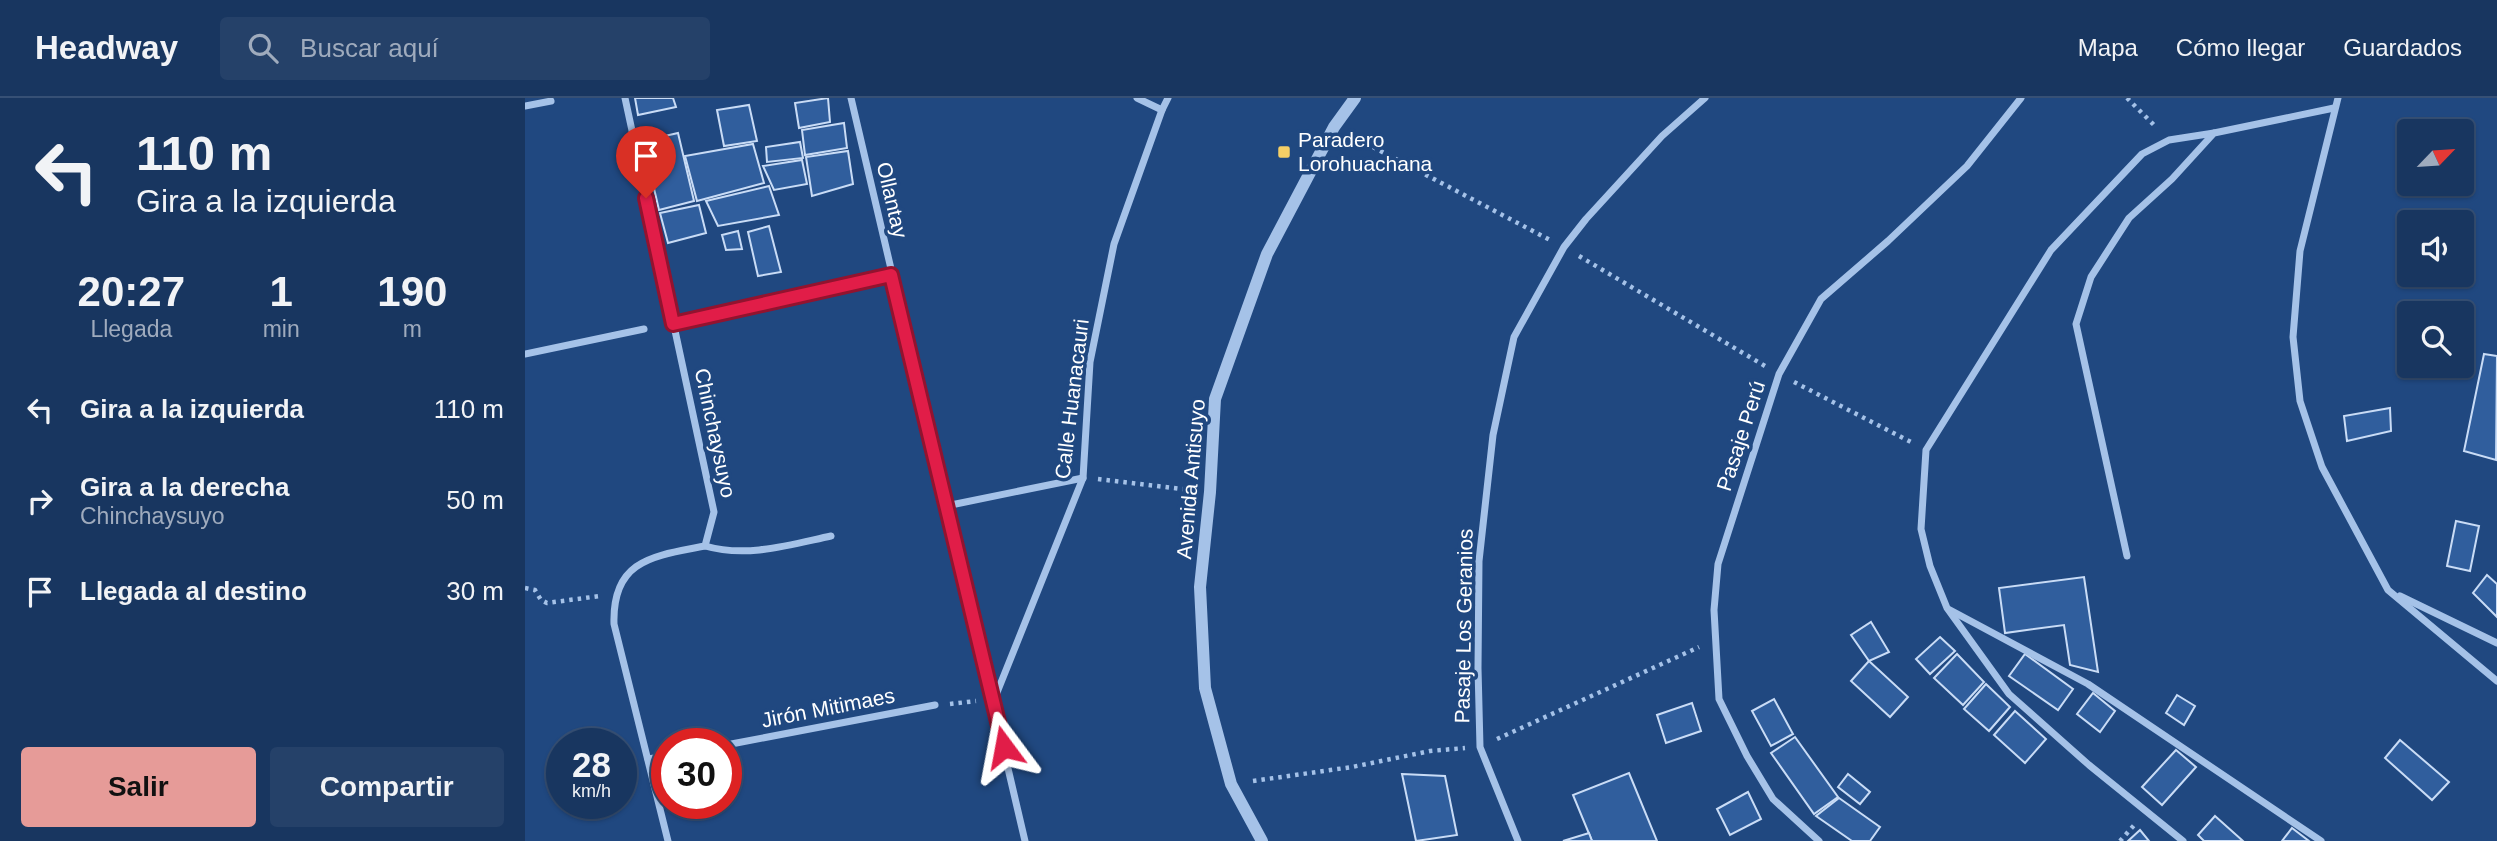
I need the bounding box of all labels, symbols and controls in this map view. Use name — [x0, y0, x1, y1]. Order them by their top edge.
search box — [220, 17, 710, 80]
text: Headway — [35, 29, 178, 66]
icon: search — [244, 29, 282, 67]
text: Buscar aquí — [300, 33, 439, 63]
text: Mapa — [2078, 34, 2138, 61]
text: Cómo llegar — [2176, 34, 2305, 61]
text: Guardados — [2343, 34, 2462, 61]
north arrow — [2397, 119, 2475, 196]
map controls — [2397, 119, 2474, 378]
icon: left — [21, 126, 112, 217]
text: 110 m — [136, 126, 272, 180]
pin — [616, 126, 676, 198]
place label: Paradero Lorohuachana — [1298, 128, 1433, 175]
icon: arrive — [627, 137, 665, 175]
marker: Paradero Lorohuachana — [1276, 144, 1292, 160]
street label: Ollantay — [873, 160, 912, 240]
text: Gira a la izquierda — [136, 183, 396, 219]
button: sound — [2397, 210, 2474, 287]
text: 20:27 — [78, 268, 185, 315]
text: 1 — [269, 268, 293, 315]
text: 190 — [377, 268, 447, 315]
button: search — [2397, 301, 2474, 378]
text: Llegada — [90, 316, 172, 342]
text: min — [263, 316, 300, 342]
text: m — [403, 316, 422, 342]
street label: Calle Huanacauri — [1050, 318, 1093, 480]
street label: Chinchaysuyo — [691, 366, 740, 500]
street label: Pasaje Perú — [1712, 378, 1769, 494]
icon: left — [21, 391, 59, 429]
text: Gira a la izquierda — [80, 394, 304, 424]
text: 110 m — [434, 394, 504, 424]
street label: Avenida Antisuyo — [1172, 398, 1209, 560]
text: Gira a la derecha — [80, 472, 290, 502]
icon: right — [21, 482, 59, 520]
text: 50 m — [446, 485, 504, 515]
text: Chinchaysuyo — [80, 503, 224, 529]
street label: Pasaje Los Geranios — [1450, 528, 1477, 724]
icon: arrive — [21, 573, 59, 611]
text: Llegada al destino — [80, 576, 307, 606]
text: 30 m — [446, 576, 504, 606]
street label: Jirón Mitimaes — [759, 683, 897, 732]
position arrow — [967, 710, 1041, 784]
speed limit sign: 30 — [651, 728, 742, 819]
text: 28 — [572, 745, 611, 784]
button: Salir — [21, 747, 256, 827]
button: Compartir — [270, 747, 504, 827]
text: km/h — [572, 781, 611, 801]

